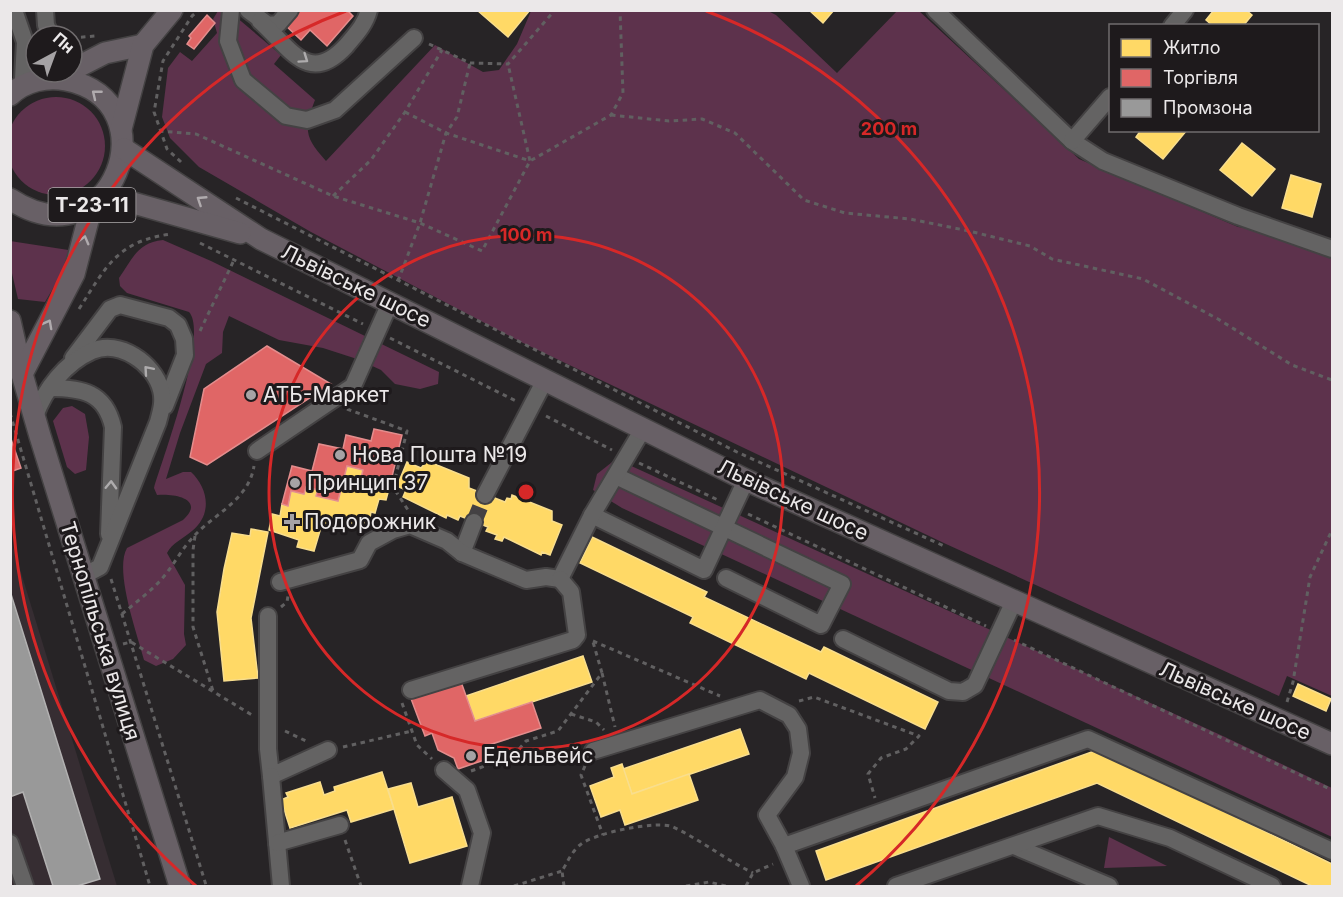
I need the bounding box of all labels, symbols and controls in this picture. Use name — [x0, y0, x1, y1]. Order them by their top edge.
north arrow — [24, 24, 84, 84]
legend — [1109, 24, 1319, 132]
text: Пн — [49, 28, 79, 57]
text: Житло — [1163, 37, 1220, 58]
one-way arrow — [298, 52, 309, 63]
text: Торгівля — [1163, 67, 1238, 88]
one-way arrow — [92, 91, 103, 102]
text: Промзона — [1163, 97, 1253, 118]
text: 200 m — [861, 118, 917, 139]
road number: Т-23-11 — [48, 188, 136, 222]
one-way arrow — [197, 195, 207, 207]
text: 100 m — [500, 224, 552, 245]
one-way arrow — [77, 235, 90, 245]
street label: Львівське шосе — [277, 239, 435, 333]
one-way arrow — [41, 320, 52, 330]
one-way arrow — [144, 366, 155, 376]
place label: АТБ-Маркет — [263, 382, 389, 407]
marker: АТБ-Маркет — [244, 388, 258, 402]
place label: Нова Пошта №19 — [352, 442, 527, 467]
marker: Нова Пошта №19 — [333, 448, 347, 462]
street label: Львівське шосе — [714, 454, 872, 545]
place label: Принцип 37 — [307, 470, 428, 495]
marker: Принцип 37 — [288, 476, 302, 490]
one-way arrow — [104, 481, 117, 490]
centre of rings — [516, 482, 536, 502]
place label: Подорожник — [304, 509, 437, 534]
marker: Подорожник — [285, 515, 299, 529]
street label: Тернопільська вулиця — [55, 518, 146, 743]
street label: Львівське шосе — [1156, 656, 1315, 745]
place label: Едельвейс — [483, 743, 593, 768]
marker: Едельвейс — [464, 749, 478, 763]

